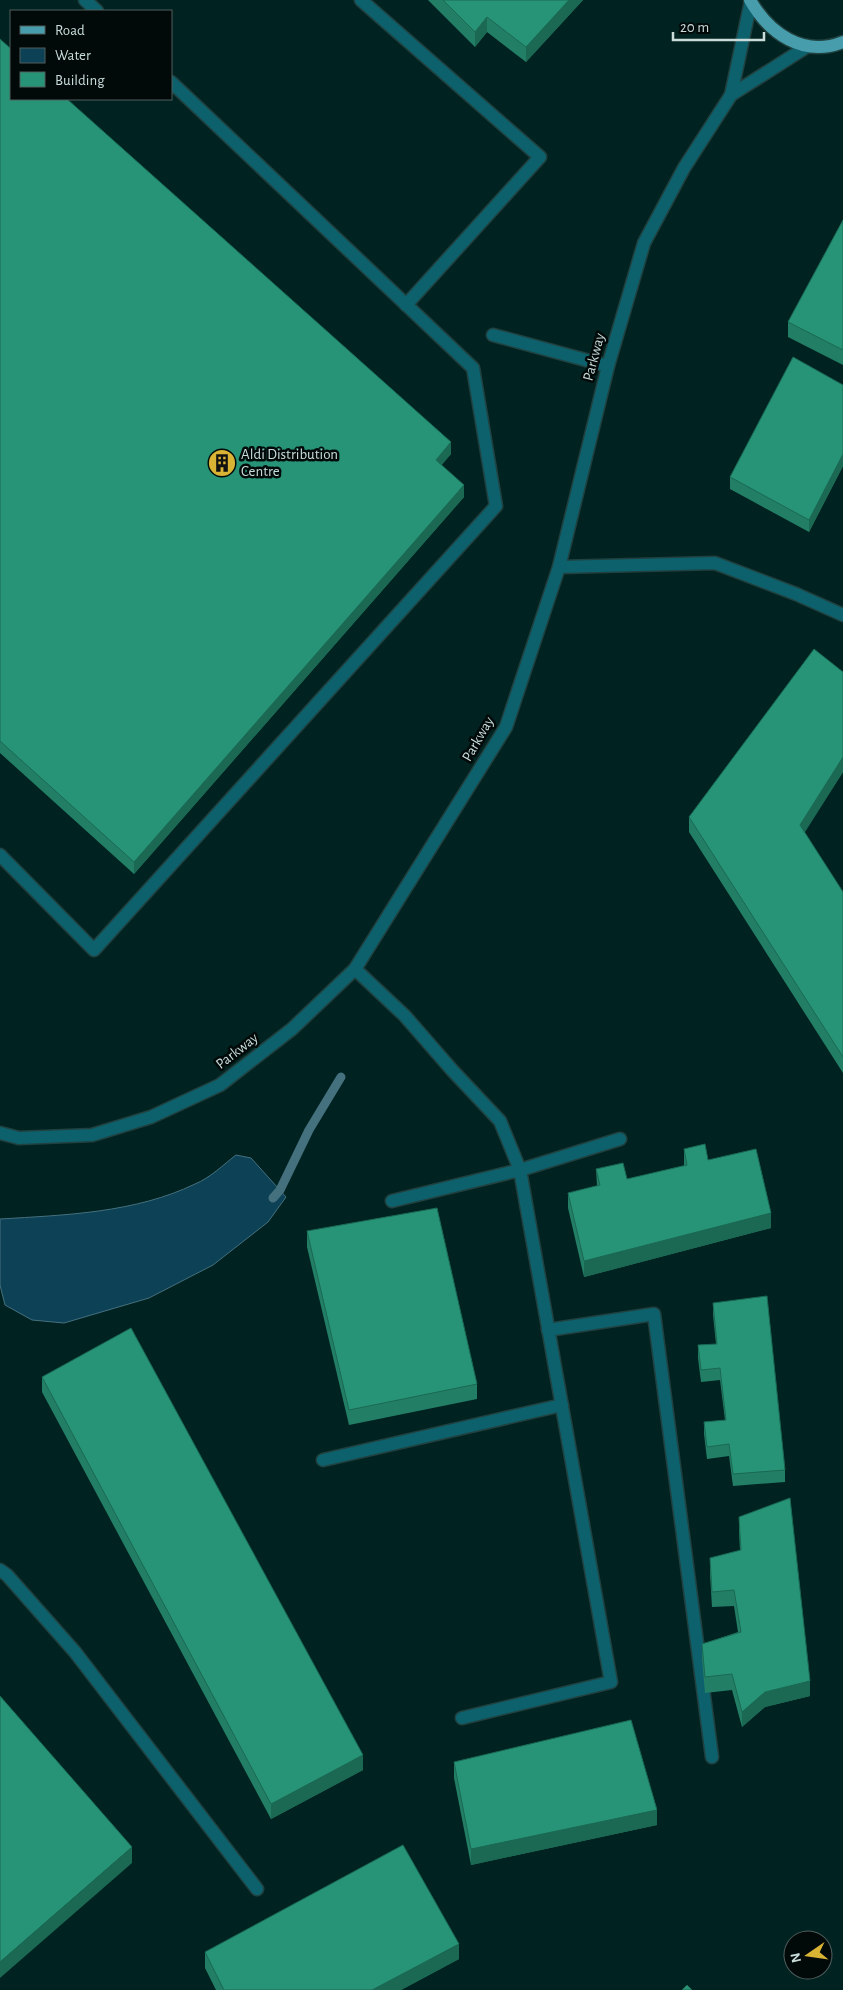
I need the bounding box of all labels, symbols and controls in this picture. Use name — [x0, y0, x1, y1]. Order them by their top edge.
legend — [10, 10, 172, 100]
scale bar — [673, 10, 764, 42]
text: 20 m — [680, 20, 709, 35]
text: Road — [55, 23, 85, 38]
text: Water — [55, 48, 91, 63]
text: Building — [55, 73, 105, 88]
street label: Parkway — [580, 331, 608, 383]
place label: Aldi Distribution Centre — [241, 447, 338, 479]
building icon: Aldi Distribution Centre — [207, 448, 237, 478]
street label: Parkway — [459, 714, 497, 764]
street label: Parkway — [213, 1030, 261, 1072]
north arrow — [783, 1930, 833, 1980]
text: N — [788, 1951, 804, 1964]

